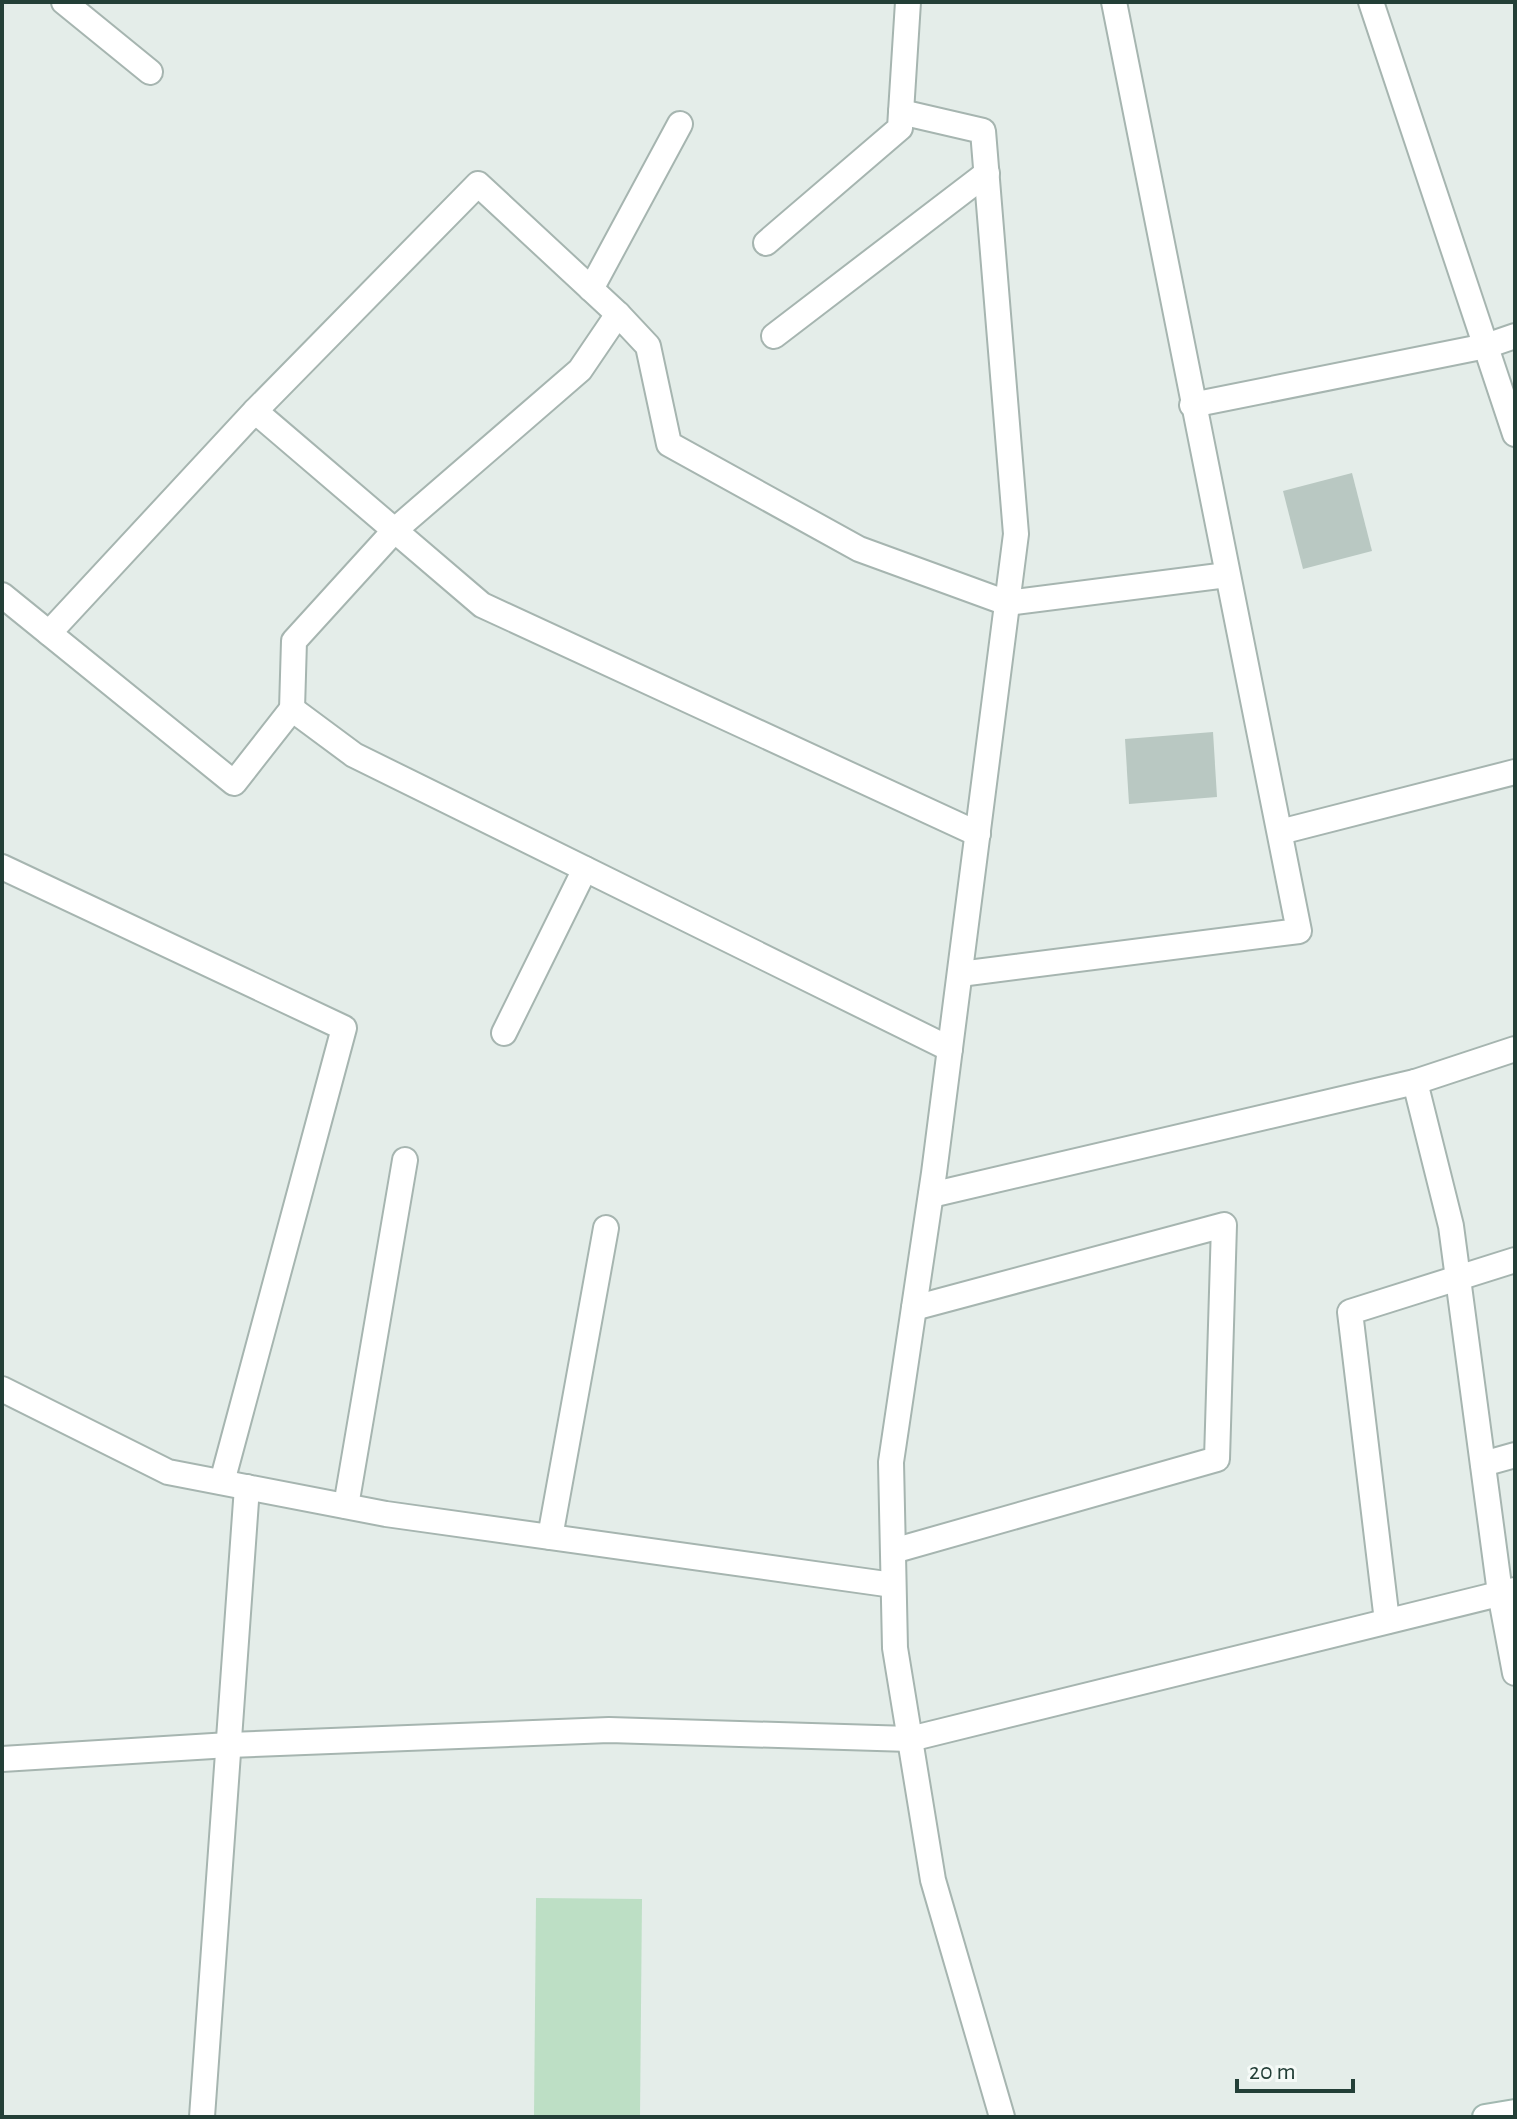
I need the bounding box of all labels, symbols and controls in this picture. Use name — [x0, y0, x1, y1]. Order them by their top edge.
scale bar — [1237, 2043, 1353, 2093]
text: 20 m — [1249, 2060, 1296, 2084]

